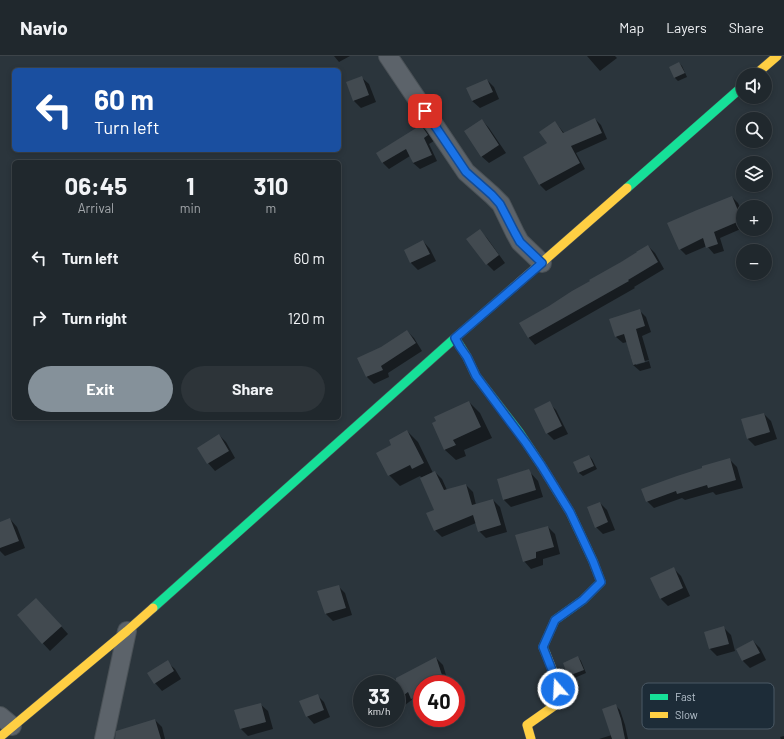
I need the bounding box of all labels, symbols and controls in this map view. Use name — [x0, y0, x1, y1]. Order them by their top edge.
text: Navio — [20, 16, 68, 39]
text: Map — [619, 19, 644, 36]
text: Layers — [666, 19, 707, 36]
text: Share — [729, 19, 764, 36]
map controls — [736, 68, 772, 280]
button: sound — [736, 68, 772, 104]
text: 60 m — [94, 82, 154, 116]
icon: left — [28, 84, 80, 136]
pin — [408, 94, 442, 128]
icon: arrive — [414, 100, 436, 122]
button: search — [736, 112, 772, 148]
text: Turn left — [94, 116, 160, 138]
button: layers — [736, 156, 772, 192]
text: 06:45 — [65, 171, 127, 200]
text: 1 — [186, 171, 195, 200]
text: 310 — [253, 171, 288, 200]
text: Arrival — [78, 200, 114, 216]
text: min — [180, 200, 201, 216]
text: m — [266, 200, 276, 216]
button: + — [736, 200, 772, 236]
button: − — [736, 244, 772, 280]
icon: left — [28, 247, 50, 269]
text: Turn left — [62, 249, 118, 267]
text: 60 m — [293, 249, 325, 267]
icon: right — [28, 307, 50, 329]
text: Turn right — [62, 309, 127, 327]
text: 120 m — [288, 309, 325, 327]
button: Exit — [28, 366, 173, 412]
button: Share — [181, 366, 325, 412]
position arrow — [537, 668, 579, 710]
speed limit sign: 40 — [413, 675, 465, 727]
legend — [642, 683, 774, 729]
text: 33 — [368, 684, 390, 708]
text: Fast — [675, 690, 696, 703]
text: km/h — [368, 705, 390, 717]
text: Slow — [675, 708, 698, 721]

